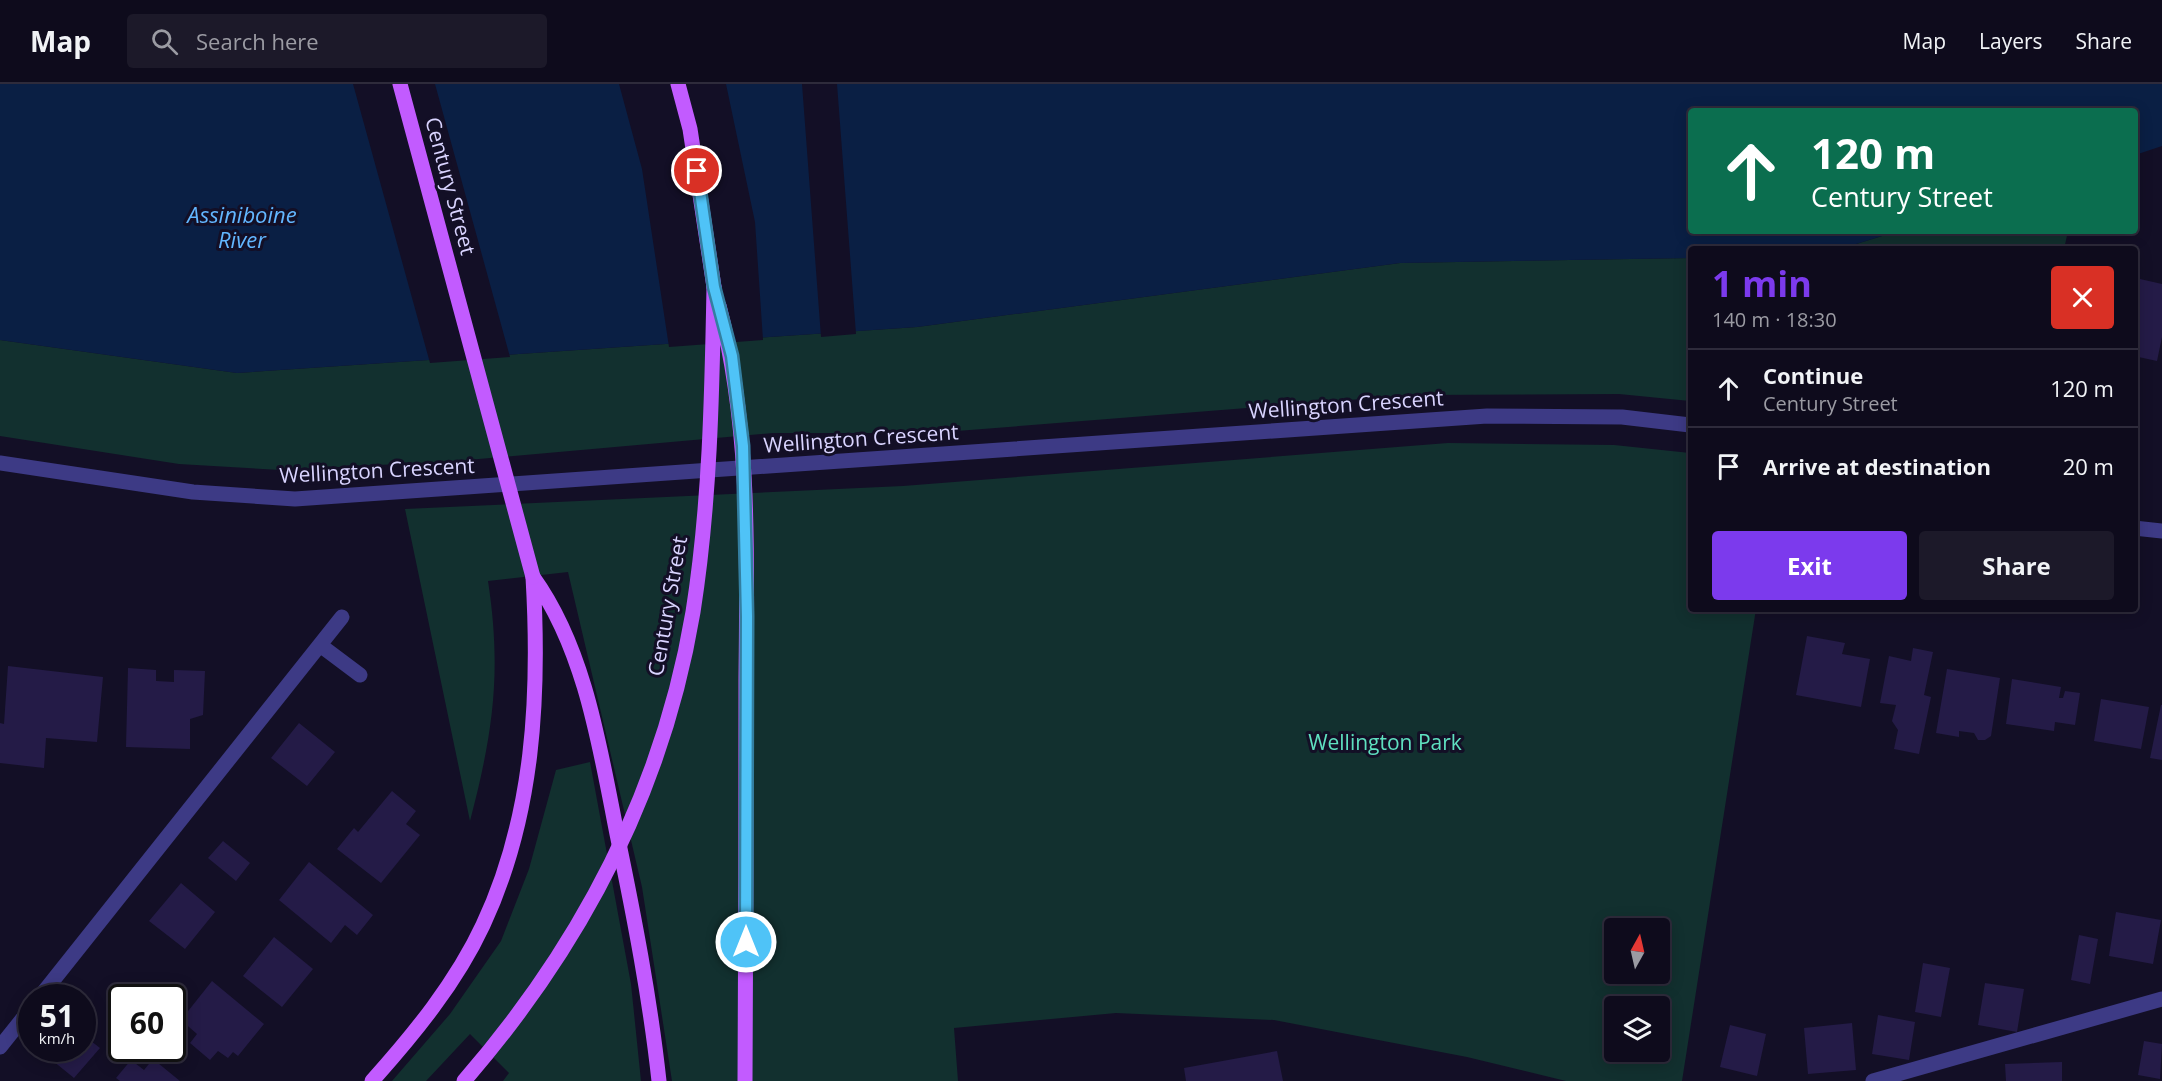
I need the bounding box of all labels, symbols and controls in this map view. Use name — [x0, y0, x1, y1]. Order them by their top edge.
search box — [127, 14, 547, 68]
text: Map — [30, 22, 91, 60]
icon: search — [148, 25, 181, 58]
text: Search here — [196, 26, 319, 56]
text: Map — [1903, 27, 1946, 55]
text: Layers — [1979, 27, 2043, 55]
text: Share — [2076, 27, 2132, 55]
street label: Century Street — [419, 114, 483, 258]
text: 120 m — [1811, 124, 1935, 181]
icon: ahead — [1712, 132, 1790, 210]
pin — [671, 145, 722, 196]
icon: arrive — [680, 154, 713, 187]
text: Century Street — [1811, 178, 1993, 215]
water label: Assiniboine River — [185, 199, 297, 254]
text: 1 min — [1712, 259, 1812, 308]
button: close — [2051, 266, 2114, 329]
text: 140 m · 18:30 — [1712, 306, 1837, 333]
text: Continue — [1763, 360, 1863, 390]
icon: ahead — [1712, 372, 1745, 405]
text: 120 m — [2050, 373, 2114, 403]
street label: Wellington Crescent — [1247, 383, 1444, 425]
text: Century Street — [1763, 390, 1898, 417]
street label: Wellington Crescent — [762, 417, 959, 459]
icon: arrive — [1712, 450, 1745, 483]
street label: Wellington Crescent — [279, 451, 475, 489]
text: Arrive at destination — [1763, 451, 1991, 481]
text: 20 m — [2063, 451, 2114, 481]
button: Exit — [1712, 531, 1907, 600]
button: Share — [1919, 531, 2114, 600]
street label: Century Street — [641, 534, 693, 678]
park label: Wellington Park — [1308, 728, 1462, 756]
position arrow — [714, 910, 778, 974]
north arrow — [1604, 918, 1670, 984]
map controls — [1604, 918, 1670, 1062]
speed limit sign: 60 — [108, 984, 186, 1062]
text: 51 — [40, 995, 74, 1036]
button: layers — [1604, 996, 1670, 1062]
text: km/h — [39, 1028, 75, 1048]

